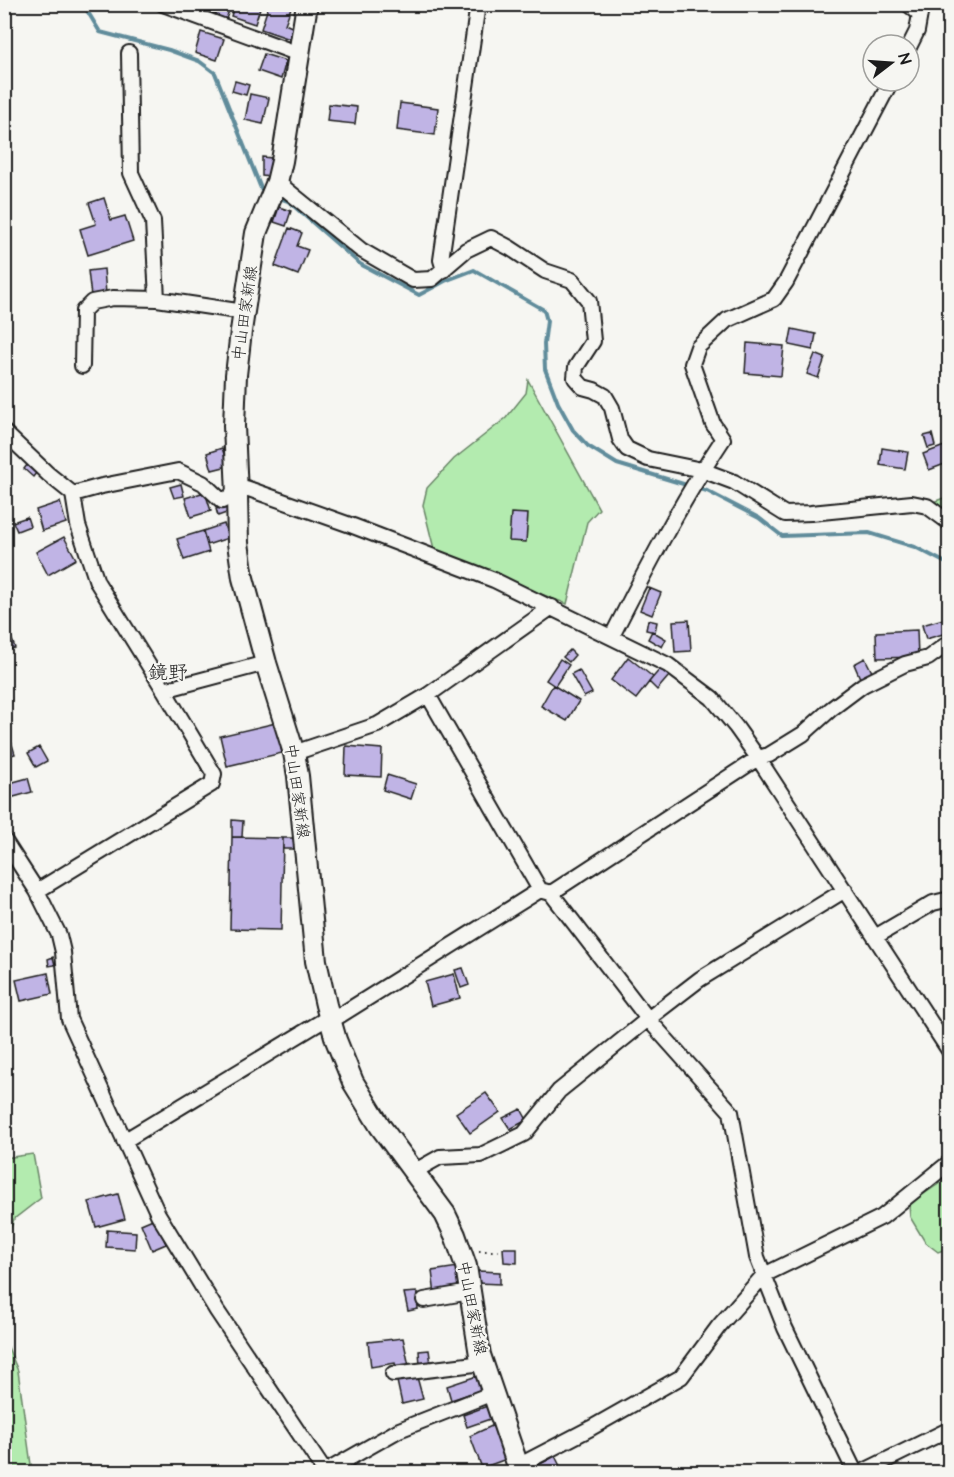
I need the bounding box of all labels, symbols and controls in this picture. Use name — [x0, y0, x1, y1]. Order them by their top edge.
north arrow — [861, 33, 921, 93]
text: N — [892, 51, 916, 67]
street label: 中山田家新線 — [227, 264, 263, 362]
district label: 鏡野 — [148, 659, 188, 687]
street label: 中山田家新線 — [279, 742, 315, 840]
street label: 中山田家新線 — [452, 1259, 492, 1357]

